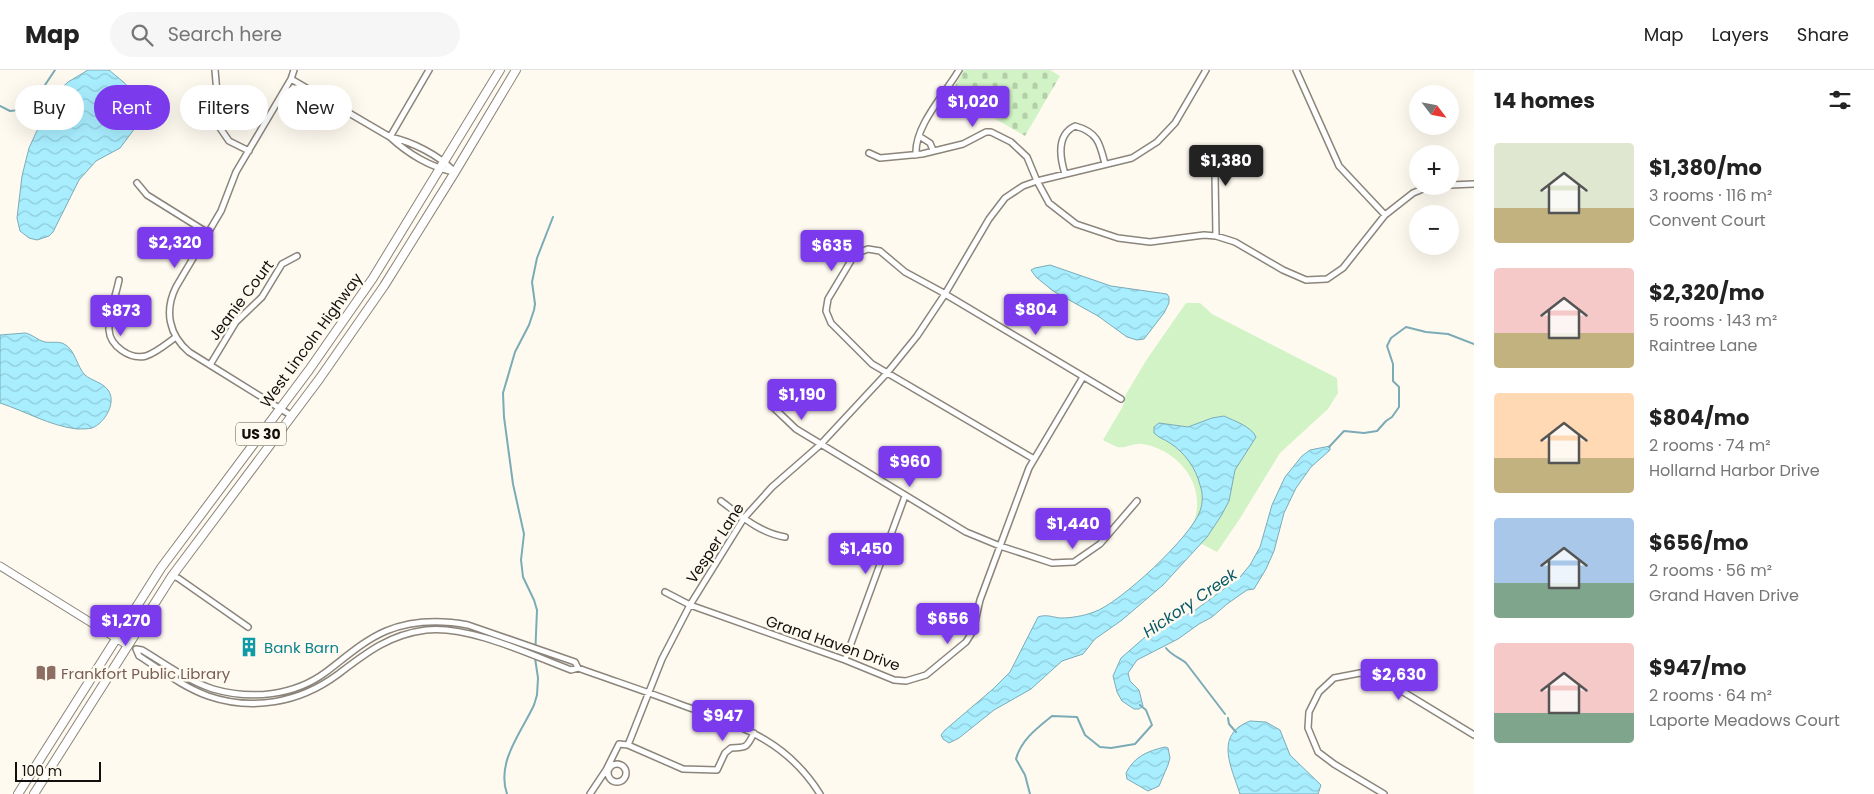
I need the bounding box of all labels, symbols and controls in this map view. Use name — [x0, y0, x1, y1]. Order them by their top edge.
search box — [110, 12, 460, 57]
text: Map — [25, 18, 80, 51]
icon: search — [128, 21, 156, 49]
text: Search here — [168, 21, 282, 48]
text: Map — [1644, 22, 1684, 47]
text: Layers — [1712, 22, 1769, 47]
text: Share — [1797, 22, 1849, 47]
chip: Buy — [15, 85, 84, 130]
chip: Rent — [94, 85, 170, 130]
chip: Filters — [180, 85, 268, 130]
chip: New — [278, 85, 352, 130]
pin: $1,020 — [932, 85, 1014, 128]
north arrow — [1409, 85, 1459, 135]
map controls — [1409, 85, 1459, 255]
text: 14 homes — [1494, 86, 1595, 115]
icon: filters — [1826, 86, 1854, 114]
text: $1,020 — [947, 90, 999, 113]
pin: $1,380 — [1185, 144, 1267, 187]
button: + — [1409, 145, 1459, 195]
text: $1,380 — [1200, 149, 1252, 172]
text: $1,380/mo — [1649, 153, 1762, 182]
icon: home — [1534, 163, 1594, 223]
text: 3 rooms · 116 m² — [1649, 184, 1772, 207]
button: − — [1409, 205, 1459, 255]
text: Convent Court — [1649, 209, 1766, 232]
pin: $2,320 — [134, 226, 216, 269]
pin: $635 — [802, 230, 862, 272]
text: $2,320 — [148, 231, 202, 254]
text: $635 — [812, 234, 852, 257]
street label: Jeanie Court — [204, 255, 278, 345]
street label: West Lincoln Highway — [255, 268, 367, 412]
text: $2,320/mo — [1649, 278, 1764, 307]
icon: home — [1534, 288, 1594, 348]
pin: $873 — [91, 294, 151, 337]
pin: $804 — [1006, 294, 1066, 336]
text: $804 — [1015, 298, 1057, 321]
text: $873 — [101, 299, 141, 322]
text: 5 rooms · 143 m² — [1649, 309, 1777, 332]
text: Raintree Lane — [1649, 334, 1758, 357]
pin: $1,190 — [761, 378, 843, 421]
text: $1,190 — [778, 383, 826, 406]
text: $804/mo — [1649, 403, 1749, 432]
icon: home — [1534, 413, 1594, 473]
road number: US 30 — [236, 422, 286, 446]
text: 2 rooms · 74 m² — [1649, 434, 1771, 457]
pin: $960 — [880, 446, 940, 488]
text: $960 — [890, 450, 931, 473]
text: Hollarnd Harbor Drive — [1649, 459, 1820, 482]
street label: Vesper Lane — [681, 499, 749, 587]
pin: $1,440 — [1032, 508, 1114, 550]
text: $1,440 — [1046, 512, 1100, 535]
text: $656/mo — [1649, 528, 1748, 557]
pin: $1,450 — [825, 532, 907, 575]
text: $1,450 — [840, 537, 892, 560]
icon: home — [1534, 538, 1594, 598]
text: 2 rooms · 56 m² — [1649, 559, 1772, 582]
water label: Hickory Creek — [1138, 562, 1242, 643]
text: Grand Haven Drive — [1649, 584, 1799, 607]
pin: $656 — [918, 602, 978, 645]
pin: $1,270 — [85, 604, 167, 647]
text: $656 — [927, 607, 969, 630]
text: $1,270 — [101, 609, 151, 632]
street label: Grand Haven Drive — [763, 610, 903, 676]
building icon: Bank Barn — [238, 636, 260, 658]
place label: Bank Barn — [264, 637, 339, 658]
text: $947/mo — [1649, 653, 1746, 682]
pin: $2,630 — [1358, 658, 1440, 701]
library icon: Frankfort Public Library — [35, 662, 57, 684]
place label: Frankfort Public Library — [61, 663, 231, 684]
text: $2,630 — [1372, 663, 1426, 686]
icon: home — [1534, 663, 1594, 723]
text: 2 rooms · 64 m² — [1649, 684, 1772, 707]
pin: $947 — [693, 700, 753, 742]
text: $947 — [703, 704, 743, 727]
text: Laporte Meadows Court — [1649, 709, 1840, 732]
scale bar — [15, 759, 101, 782]
text: 100 m — [22, 761, 62, 781]

